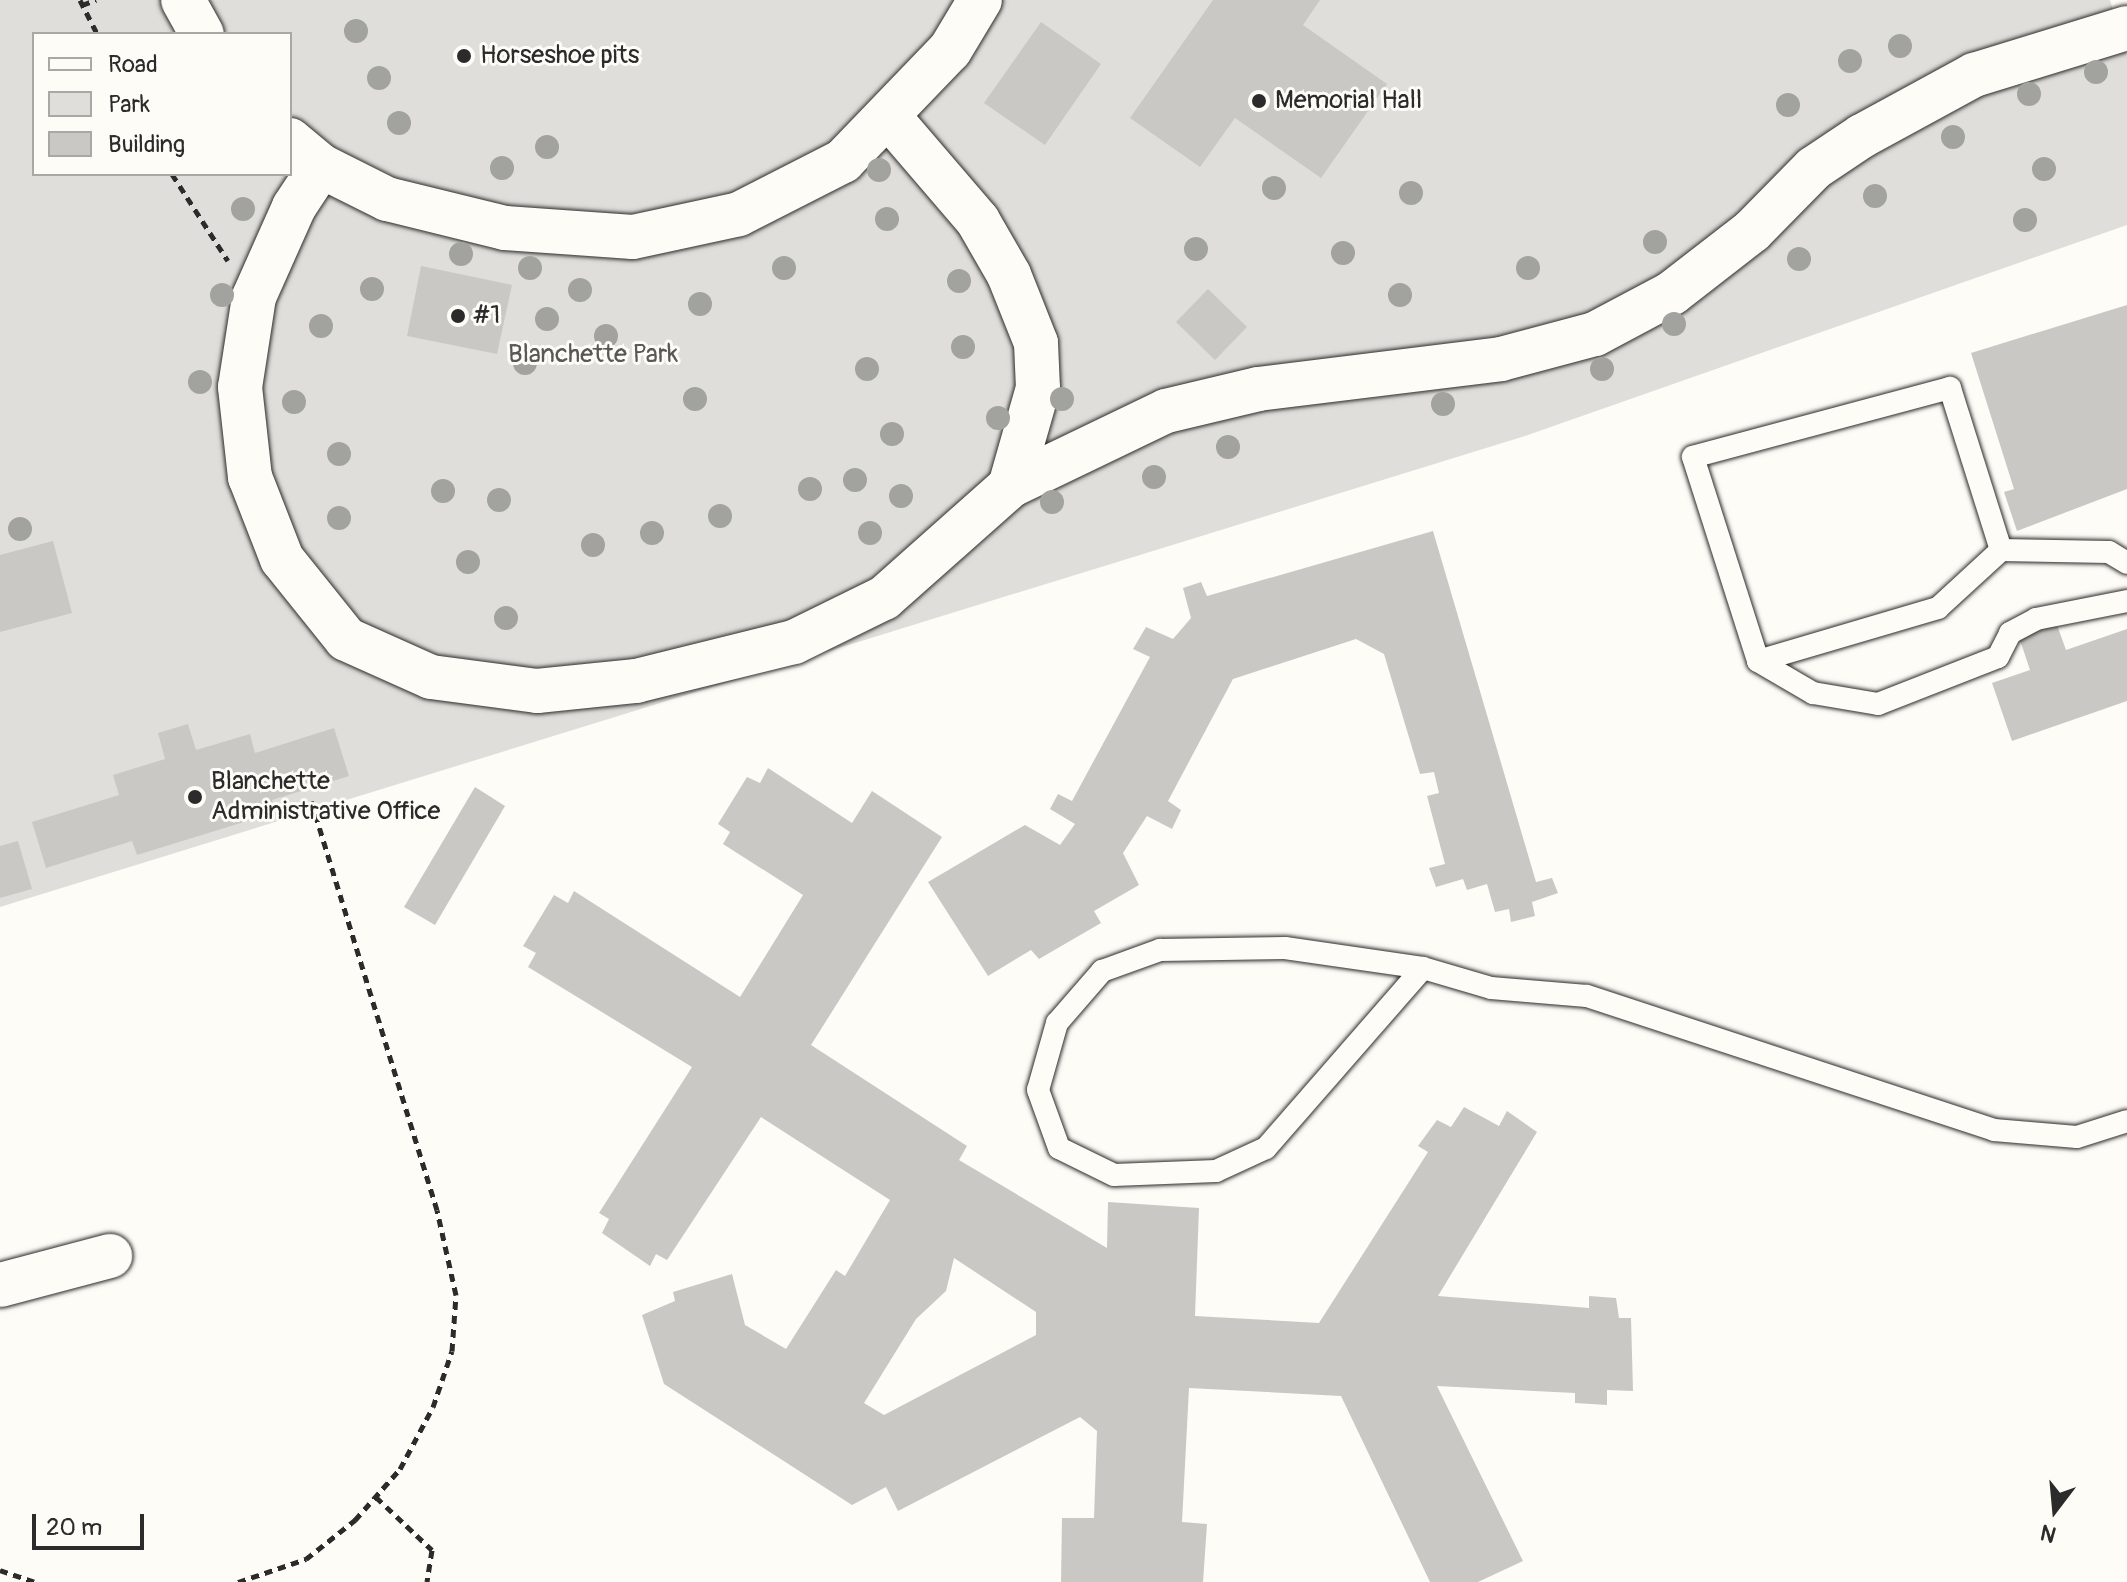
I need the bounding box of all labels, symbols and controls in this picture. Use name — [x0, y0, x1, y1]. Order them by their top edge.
legend — [32, 32, 292, 176]
place label: Horseshoe pits — [480, 40, 639, 72]
marker: Horseshoe pits — [455, 47, 473, 65]
text: Road — [108, 50, 158, 79]
place label: Memorial Hall — [1275, 85, 1422, 117]
text: Park — [108, 90, 150, 119]
marker: Memorial Hall — [1250, 92, 1268, 110]
text: Building — [108, 130, 185, 159]
place label: #1 — [474, 300, 500, 332]
marker: #1 — [449, 307, 467, 325]
park label: Blanchette Park — [508, 339, 678, 371]
place label: Blanchette Administrative Office — [211, 766, 440, 828]
marker: Blanchette Administrative Office — [186, 788, 204, 806]
north arrow — [2015, 1470, 2095, 1550]
scale bar — [36, 1498, 148, 1548]
text: 20 m — [46, 1513, 102, 1542]
text: N — [2037, 1518, 2059, 1549]

